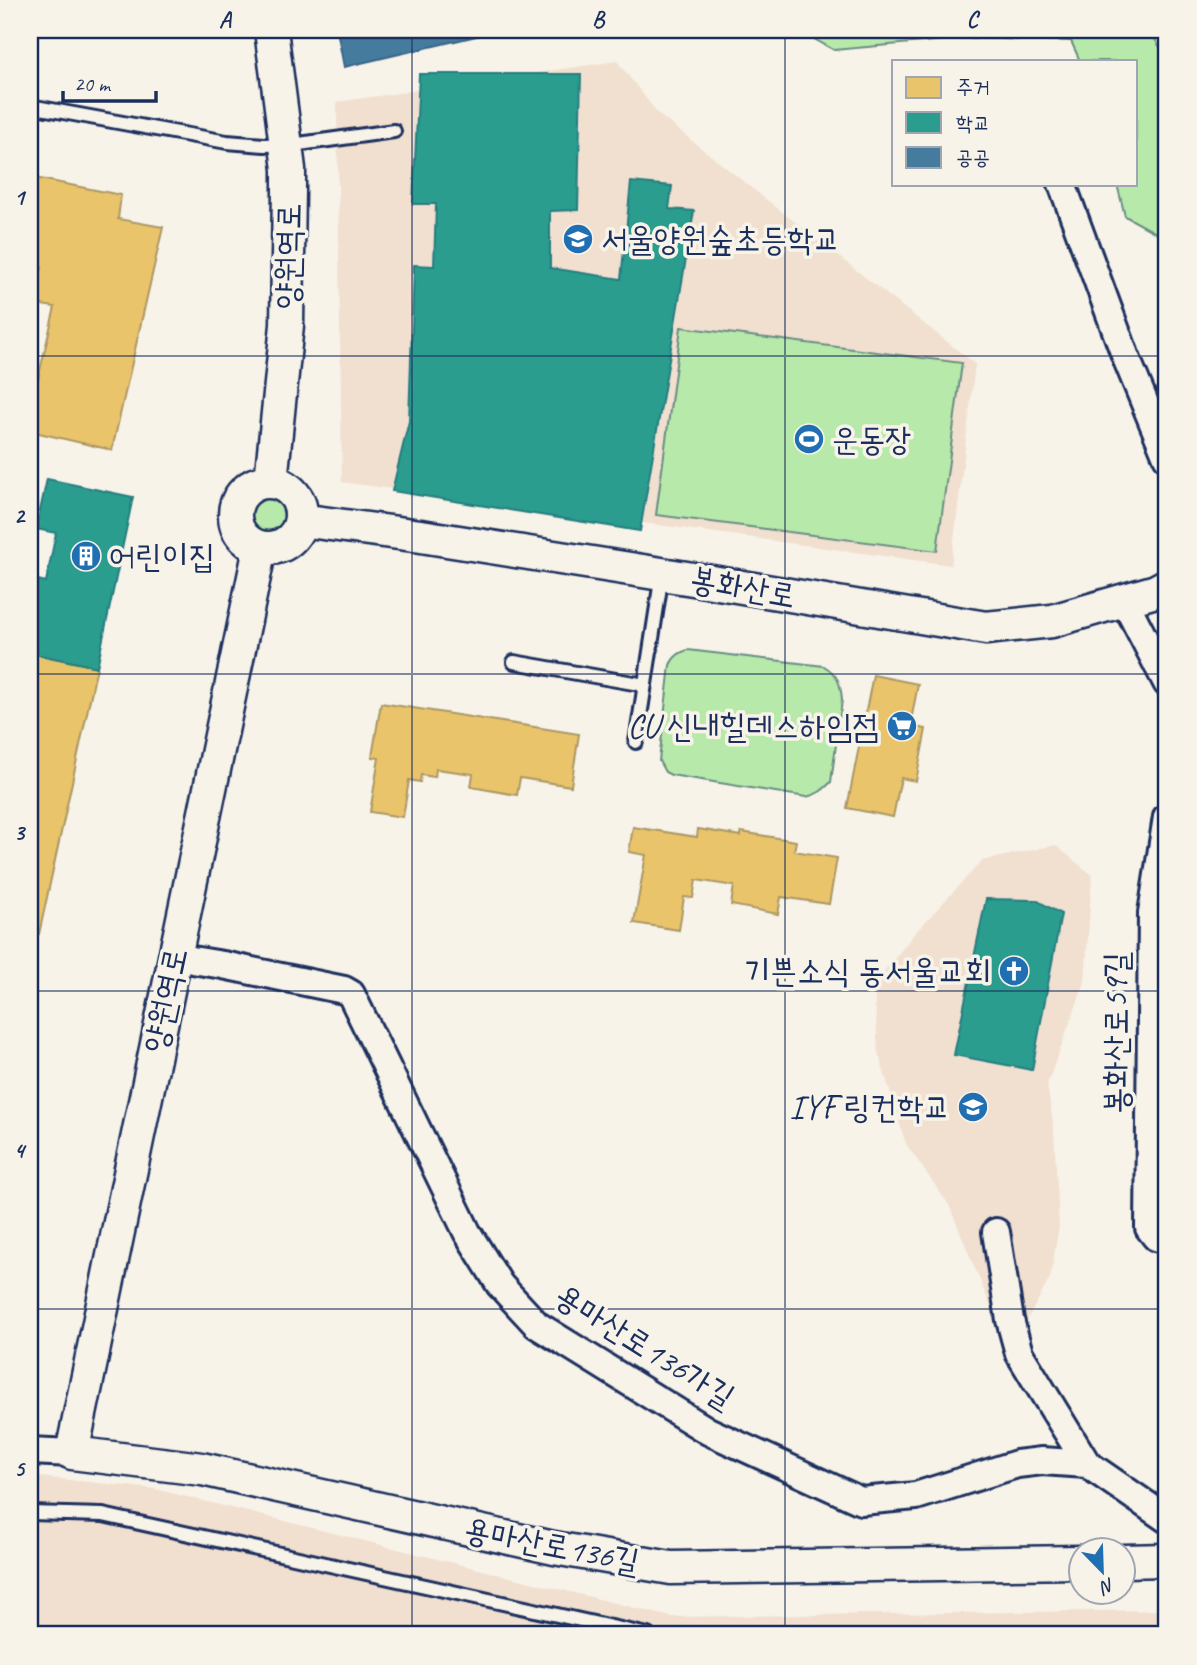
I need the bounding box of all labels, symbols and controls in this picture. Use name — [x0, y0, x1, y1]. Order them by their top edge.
text: A — [219, 5, 233, 34]
text: B — [592, 5, 606, 34]
text: C — [967, 5, 981, 34]
scale bar — [63, 60, 156, 104]
legend — [892, 60, 1138, 186]
text: 20 m — [74, 71, 112, 97]
text: 주거 — [956, 74, 990, 100]
text: 학교 — [956, 110, 990, 136]
text: 공공 — [956, 144, 990, 170]
text: 1 — [14, 183, 27, 212]
street label: 양원역로 — [266, 203, 310, 309]
place label: 서울양원숲초등학교 — [601, 218, 840, 260]
school or university icon: 서울양원숲초등학교 — [561, 222, 595, 256]
place label: 운동장 — [832, 418, 912, 460]
sports icon: 운동장 — [792, 422, 826, 456]
text: 2 — [14, 501, 27, 530]
place label: 어린이집 — [109, 535, 215, 577]
building icon: 어린이집 — [69, 539, 103, 573]
street label: 봉화산로 — [687, 557, 799, 617]
place label: CU 신내힐데스하임점 — [627, 705, 879, 747]
supermarket icon: CU 신내힐데스하임점 — [885, 709, 919, 743]
text: 3 — [14, 818, 27, 847]
street label: 양원역로 — [133, 944, 197, 1056]
place label: 기쁜소식 동서울교회 — [744, 950, 991, 992]
street label: 봉화산로59길 — [1095, 952, 1137, 1114]
church icon: 기쁜소식 동서울교회 — [997, 954, 1031, 988]
place label: IYF 링컨학교 — [790, 1086, 950, 1128]
school or university icon: IYF 링컨학교 — [956, 1090, 990, 1124]
text: 4 — [14, 1136, 27, 1165]
street label: 용마산로136가길 — [547, 1274, 743, 1418]
text: 5 — [14, 1454, 26, 1483]
street label: 용마산로136길 — [461, 1507, 643, 1583]
north arrow — [1068, 1536, 1138, 1606]
text: N — [1095, 1572, 1118, 1600]

